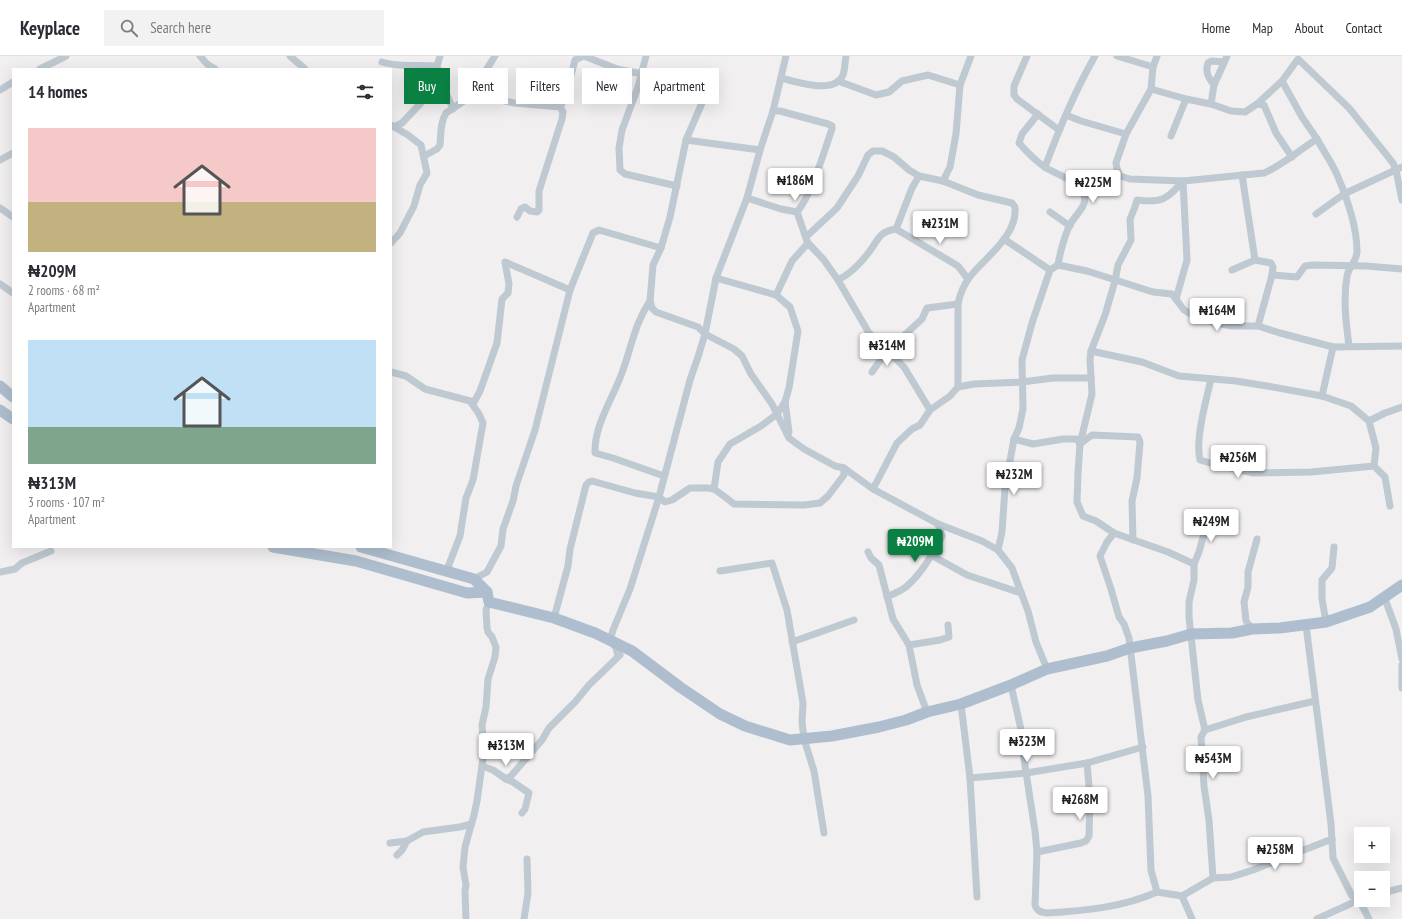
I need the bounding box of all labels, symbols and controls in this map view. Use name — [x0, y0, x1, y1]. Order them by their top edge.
search box — [104, 10, 384, 46]
text: Keyplace — [20, 16, 80, 40]
icon: search — [118, 17, 140, 39]
text: Search here — [150, 18, 211, 37]
text: Home — [1202, 19, 1230, 37]
text: Map — [1252, 19, 1273, 37]
text: About — [1295, 19, 1324, 37]
text: Contact — [1346, 19, 1382, 37]
chip: Buy — [404, 68, 450, 104]
chip: Rent — [458, 68, 508, 104]
chip: Filters — [516, 68, 574, 104]
chip: New — [582, 68, 632, 104]
chip: Apartment — [640, 68, 719, 104]
text: 14 homes — [28, 81, 87, 103]
icon: filters — [354, 81, 376, 103]
icon: home — [166, 154, 238, 226]
pin: ₦186M — [767, 168, 823, 202]
pin: ₦225M — [1065, 170, 1121, 204]
text: ₦186M — [777, 172, 813, 189]
text: ₦225M — [1075, 174, 1111, 191]
pin: ₦231M — [912, 211, 968, 245]
text: ₦231M — [922, 215, 958, 232]
text: ₦209M — [28, 260, 76, 282]
text: 2 rooms · 68 m² — [28, 282, 100, 299]
pin: ₦164M — [1189, 298, 1245, 332]
text: Apartment — [28, 299, 76, 316]
text: ₦164M — [1199, 302, 1235, 319]
pin: ₦314M — [859, 333, 915, 367]
text: ₦314M — [869, 337, 905, 354]
icon: home — [166, 366, 238, 438]
pin: ₦256M — [1210, 445, 1266, 479]
text: ₦256M — [1220, 449, 1256, 466]
pin: ₦232M — [986, 462, 1042, 496]
text: ₦232M — [996, 466, 1032, 483]
text: ₦313M — [28, 472, 76, 494]
text: 3 rooms · 107 m² — [28, 494, 105, 511]
pin: ₦249M — [1183, 509, 1239, 543]
text: Apartment — [28, 511, 76, 528]
text: ₦249M — [1193, 513, 1229, 530]
pin: ₦209M — [887, 529, 943, 563]
text: ₦209M — [897, 533, 933, 550]
pin: ₦323M — [999, 729, 1055, 763]
pin: ₦313M — [478, 733, 534, 767]
text: ₦323M — [1009, 733, 1045, 750]
text: ₦313M — [488, 737, 524, 754]
pin: ₦543M — [1185, 746, 1241, 780]
text: ₦543M — [1195, 750, 1231, 767]
pin: ₦268M — [1052, 787, 1108, 821]
text: ₦268M — [1062, 791, 1098, 808]
map controls — [1354, 827, 1390, 907]
button: + — [1354, 827, 1390, 863]
pin: ₦258M — [1247, 837, 1303, 871]
text: ₦258M — [1257, 841, 1293, 858]
button: − — [1354, 871, 1390, 907]

